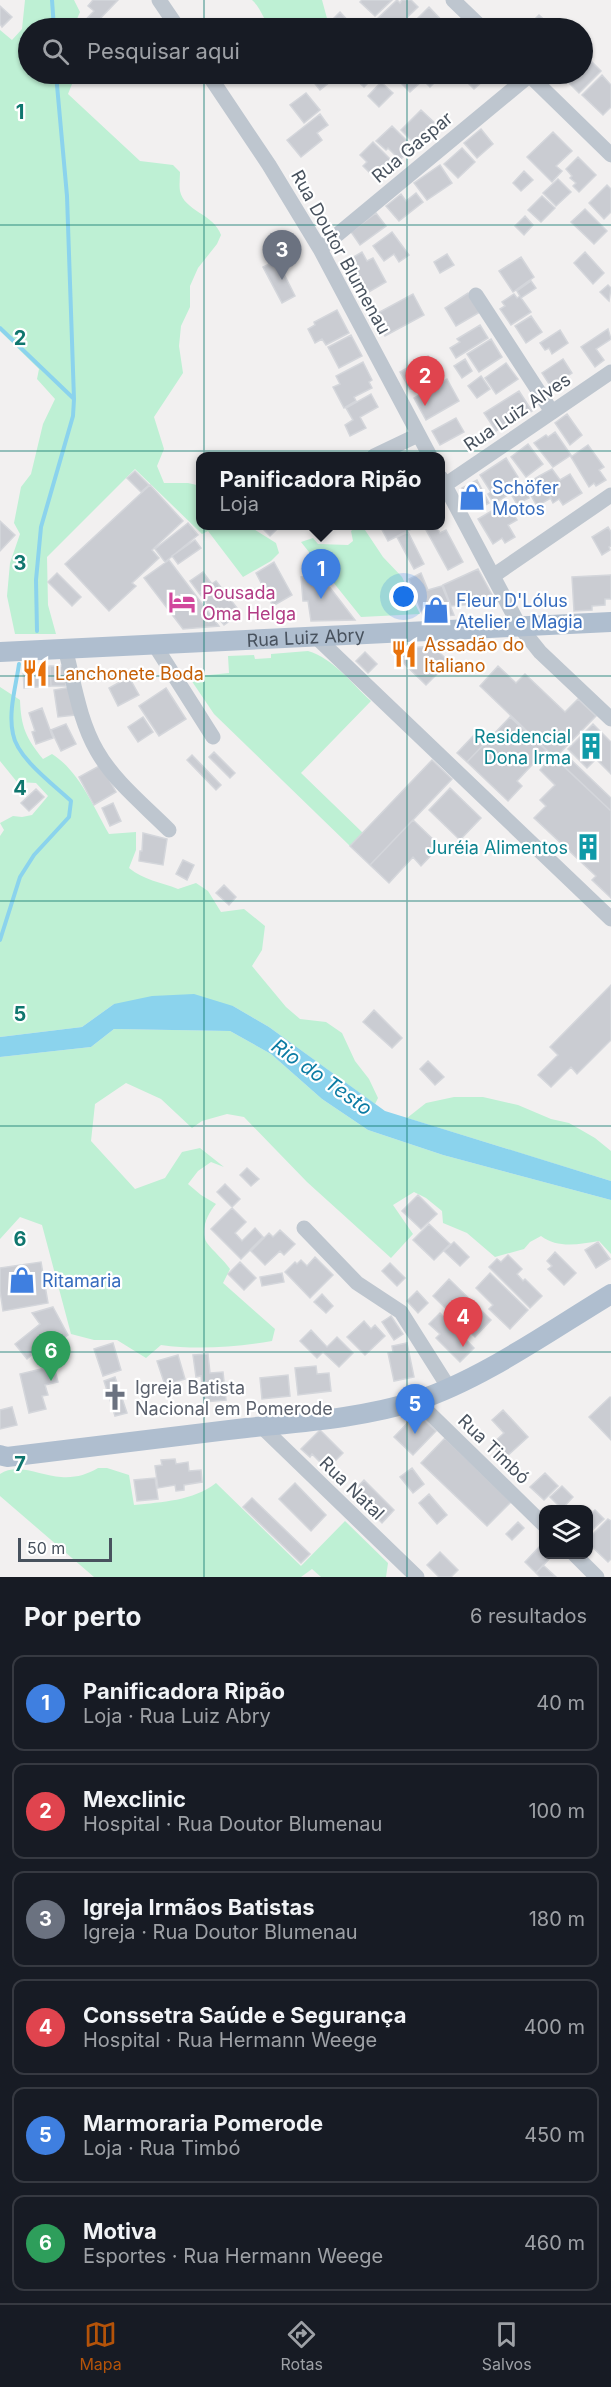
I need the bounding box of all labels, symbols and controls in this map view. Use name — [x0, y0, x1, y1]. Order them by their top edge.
search box — [18, 18, 593, 84]
icon: search — [39, 35, 72, 68]
text: Pesquisar aqui — [87, 38, 240, 64]
text: 1 — [16, 100, 24, 124]
street label: Rua Gaspar — [368, 107, 457, 187]
street label: Rua Doutor Blumenau — [287, 166, 395, 338]
pin: 3 — [262, 230, 302, 280]
text: 2 — [14, 326, 26, 350]
pin: 2 — [406, 356, 444, 406]
street label: Rua Luiz Alves — [460, 369, 574, 455]
popup — [196, 452, 445, 530]
text: Panificadora Ripão — [220, 466, 422, 492]
place label: Schöfer Motos — [492, 477, 559, 519]
shop icon: Schöfer Motos — [457, 482, 487, 512]
text: Loja — [220, 492, 259, 516]
pin: 1 — [302, 550, 340, 599]
text: 3 — [14, 551, 26, 575]
place label: Pousada Oma Helga — [202, 582, 296, 624]
your location — [389, 582, 418, 611]
hotel icon: Pousada Oma Helga — [167, 587, 197, 617]
place label: Fleur D'Lólus Atelier e Magia — [456, 590, 583, 632]
shop icon: Fleur D'Lólus Atelier e Magia — [421, 595, 451, 625]
street label: Rua Luiz Abry — [246, 624, 365, 650]
place label: Assadão do Italiano — [424, 634, 524, 676]
restaurant icon: Assadão do Italiano — [389, 639, 419, 669]
restaurant icon: Lanchonete Boda — [20, 658, 50, 688]
place label: Lanchonete Boda — [55, 663, 204, 684]
place label: Residencial Dona Irma — [474, 726, 571, 768]
building icon: Residencial Dona Irma — [576, 731, 606, 761]
text: 4 — [13, 776, 27, 800]
building icon: Juréia Alimentos — [573, 832, 603, 862]
place label: Juréia Alimentos — [427, 837, 568, 858]
text: 5 — [14, 1002, 26, 1026]
water label: Rio do Testo — [267, 1034, 377, 1120]
text: 6 — [14, 1227, 27, 1251]
shop icon: Ritamaria — [7, 1265, 37, 1295]
place label: Ritamaria — [42, 1270, 121, 1291]
pin: 4 — [444, 1298, 482, 1347]
pin: 6 — [32, 1332, 70, 1381]
place label: Igreja Batista Nacional em Pomerode — [135, 1377, 333, 1419]
church icon: Igreja Batista Nacional em Pomerode — [100, 1382, 130, 1412]
pin: 5 — [396, 1384, 434, 1434]
street label: Rua Timbó — [454, 1410, 534, 1488]
text: 7 — [14, 1452, 26, 1476]
street label: Rua Natal — [315, 1452, 389, 1524]
map controls — [539, 1505, 593, 1559]
button: layers — [539, 1505, 593, 1559]
scale bar — [18, 1535, 112, 1562]
text: 50 m — [27, 1538, 65, 1558]
text: Por perto — [24, 1601, 142, 1632]
text: 6 resultados — [470, 1604, 587, 1628]
text: Panificadora Ripão — [83, 1678, 285, 1704]
text: 1 — [41, 1691, 50, 1715]
text: 40 m — [536, 1691, 585, 1715]
text: Loja · Rua Luiz Abry — [83, 1704, 271, 1728]
text: Mexclinic — [83, 1786, 186, 1812]
text: 2 — [39, 1799, 52, 1823]
text: 100 m — [528, 1799, 585, 1823]
text: Hospital · Rua Doutor Blumenau — [83, 1812, 382, 1836]
text: Igreja Irmãos Batistas — [83, 1894, 315, 1920]
text: 3 — [39, 1907, 52, 1931]
text: 180 m — [529, 1907, 585, 1931]
text: Igreja · Rua Doutor Blumenau — [83, 1920, 358, 1944]
text: Conssetra Saúde e Segurança — [83, 2002, 406, 2028]
text: 4 — [39, 2015, 52, 2039]
text: 400 m — [524, 2015, 585, 2039]
text: Hospital · Rua Hermann Weege — [83, 2028, 377, 2052]
text: Marmoraria Pomerode — [83, 2110, 323, 2136]
text: 5 — [39, 2123, 52, 2147]
text: 450 m — [524, 2123, 585, 2147]
text: Loja · Rua Timbó — [83, 2136, 240, 2160]
text: Motiva — [83, 2218, 157, 2244]
text: 6 — [39, 2231, 52, 2255]
text: 460 m — [524, 2231, 585, 2255]
text: Esportes · Rua Hermann Weege — [83, 2244, 383, 2268]
tab: Mapa — [79, 2318, 122, 2374]
tab: Rotas — [281, 2318, 323, 2374]
tab: Salvos — [482, 2318, 532, 2374]

